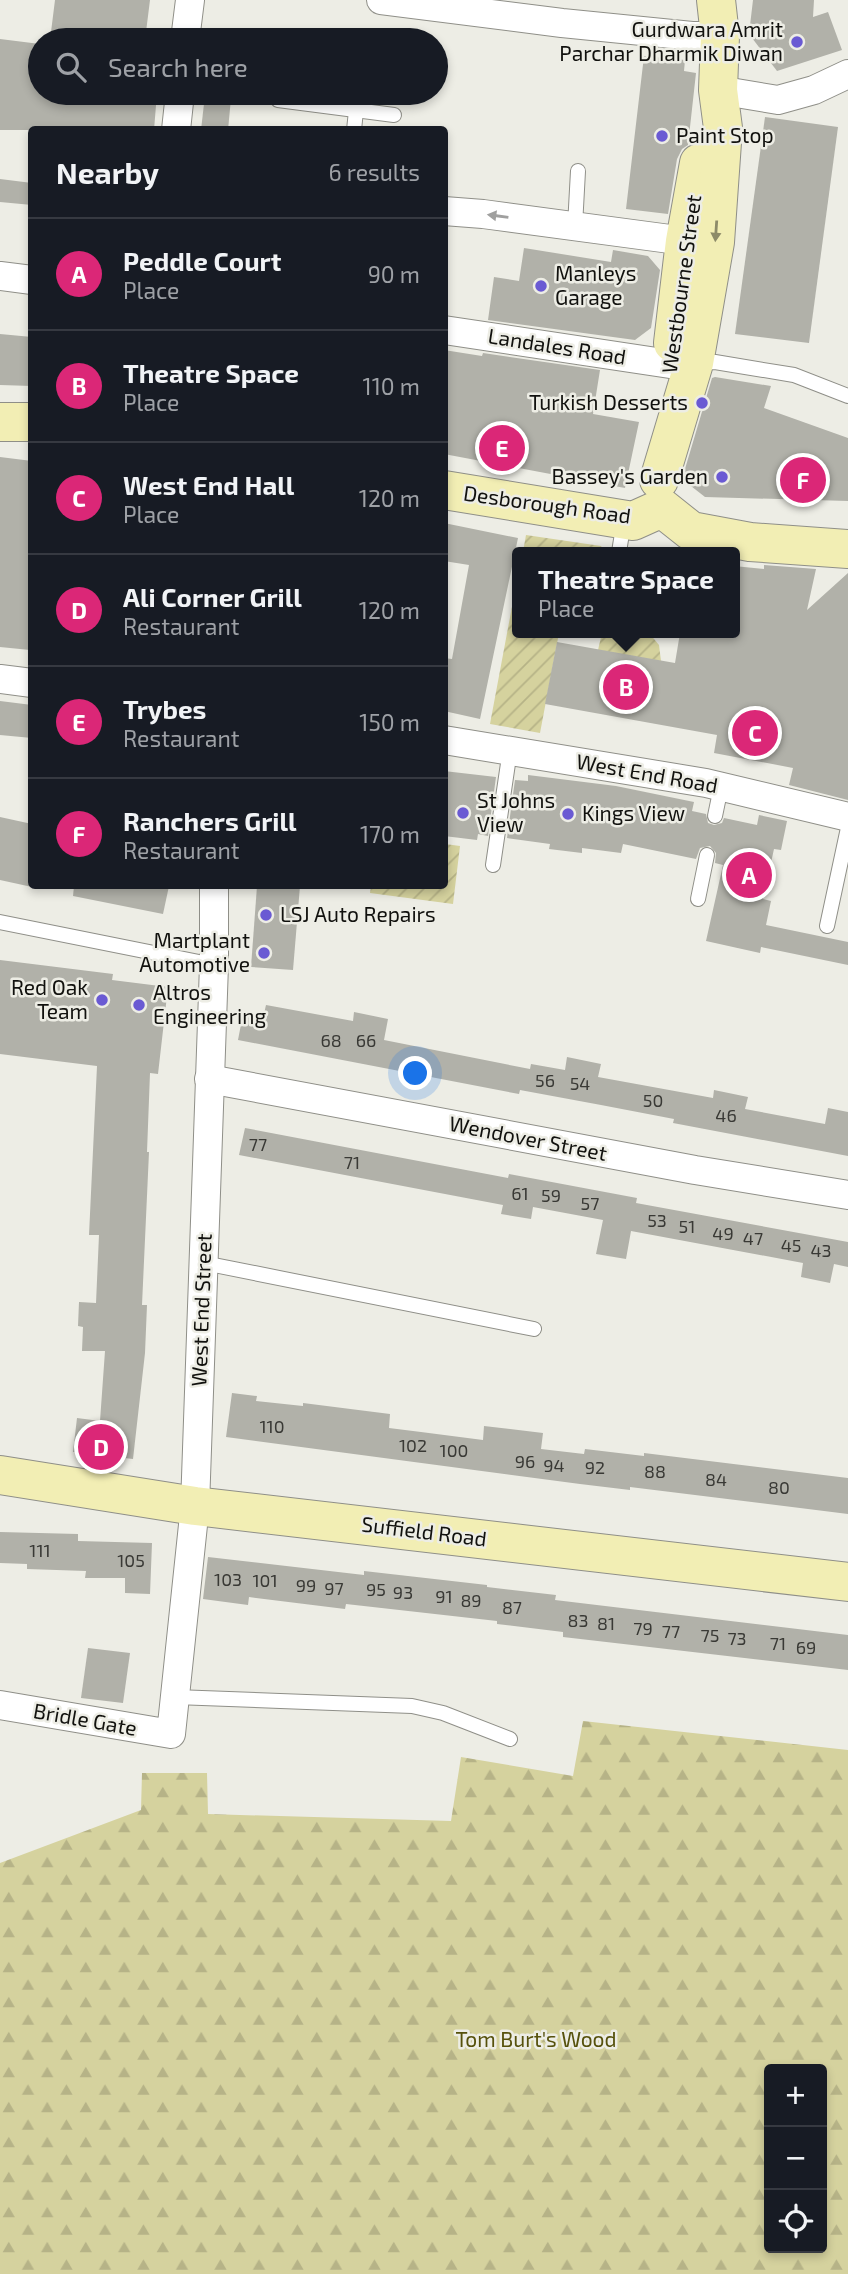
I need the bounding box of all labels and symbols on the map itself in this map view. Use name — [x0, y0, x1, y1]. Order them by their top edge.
place label: Gurdwara Amrit Parchar Dharmik Diwan — [559, 16, 783, 65]
marker: Gurdwara Amrit Parchar Dharmik Diwan — [789, 34, 805, 50]
place label: Paint Stop — [676, 122, 774, 147]
marker: Paint Stop — [654, 128, 670, 144]
street label: Westbourne Street — [656, 193, 705, 375]
one-way arrow — [487, 210, 509, 221]
one-way arrow — [710, 220, 721, 242]
place label: Manleys Garage — [555, 260, 636, 309]
marker: Manleys Garage — [533, 278, 549, 294]
street label: Landales Road — [486, 322, 628, 369]
place label: Turkish Desserts — [529, 389, 688, 414]
marker: Turkish Desserts — [694, 395, 710, 411]
pin: E — [479, 422, 525, 474]
pin: F — [780, 454, 826, 506]
place label: Bassey's Garden — [552, 463, 708, 488]
marker: Bassey's Garden — [714, 469, 730, 485]
street label: Desborough Road — [462, 479, 633, 528]
pin: B — [603, 661, 649, 713]
pin: C — [732, 707, 778, 759]
street label: West End Road — [575, 748, 720, 797]
place label: St Johns View — [477, 787, 555, 836]
place label: Kings View — [582, 800, 685, 825]
marker: St Johns View — [455, 805, 471, 821]
marker: Kings View — [560, 806, 576, 822]
pin: A — [726, 849, 772, 901]
place label: LSJ Auto Repairs — [280, 901, 436, 926]
marker: LSJ Auto Repairs — [258, 907, 274, 923]
place label: Martplant Automotive — [139, 927, 250, 976]
marker: Martplant Automotive — [256, 945, 272, 961]
place label: Red Oak Team — [11, 974, 88, 1023]
place label: Altros Engineering — [153, 979, 266, 1028]
marker: Red Oak Team — [94, 992, 110, 1008]
marker: Altros Engineering — [131, 997, 147, 1013]
house number: 68 — [320, 1029, 342, 1051]
house number: 66 — [356, 1029, 376, 1051]
your location — [398, 1056, 432, 1090]
house number: 56 — [535, 1069, 555, 1091]
house number: 54 — [570, 1072, 590, 1094]
house number: 50 — [643, 1089, 663, 1111]
house number: 46 — [715, 1104, 737, 1126]
street label: Wendover Street — [447, 1110, 609, 1165]
house number: 77 — [249, 1133, 267, 1155]
house number: 71 — [344, 1151, 360, 1173]
house number: 61 — [511, 1182, 529, 1204]
house number: 59 — [541, 1184, 561, 1206]
house number: 57 — [581, 1192, 599, 1214]
house number: 53 — [647, 1209, 667, 1231]
house number: 51 — [679, 1215, 695, 1237]
house number: 49 — [712, 1222, 734, 1244]
house number: 47 — [743, 1227, 763, 1249]
street label: West End Street — [185, 1233, 216, 1387]
house number: 45 — [781, 1234, 801, 1256]
house number: 43 — [810, 1239, 832, 1261]
house number: 110 — [259, 1415, 285, 1437]
pin: D — [78, 1421, 124, 1473]
house number: 102 — [399, 1434, 427, 1456]
house number: 100 — [440, 1439, 468, 1461]
house number: 96 — [515, 1450, 535, 1472]
house number: 94 — [543, 1454, 565, 1476]
house number: 92 — [585, 1456, 605, 1478]
house number: 88 — [644, 1460, 666, 1482]
house number: 84 — [705, 1468, 727, 1490]
house number: 80 — [768, 1476, 790, 1498]
street label: Suffield Road — [360, 1510, 488, 1551]
house number: 111 — [29, 1539, 51, 1561]
house number: 105 — [117, 1549, 145, 1571]
house number: 103 — [214, 1568, 242, 1590]
house number: 101 — [252, 1569, 278, 1591]
house number: 99 — [296, 1574, 316, 1596]
house number: 97 — [324, 1577, 344, 1599]
house number: 95 — [366, 1578, 386, 1600]
house number: 93 — [393, 1581, 413, 1603]
house number: 91 — [435, 1585, 453, 1607]
house number: 89 — [460, 1589, 482, 1611]
house number: 87 — [502, 1596, 522, 1618]
house number: 83 — [568, 1609, 588, 1631]
house number: 81 — [597, 1612, 615, 1634]
house number: 79 — [633, 1617, 653, 1639]
house number: 77 — [662, 1620, 680, 1642]
house number: 75 — [701, 1624, 719, 1646]
house number: 73 — [727, 1627, 747, 1649]
house number: 71 — [770, 1632, 786, 1654]
house number: 69 — [796, 1636, 816, 1658]
street label: Bridle Gate — [31, 1697, 139, 1740]
park label: Tom Burt's Wood — [455, 2026, 617, 2051]

